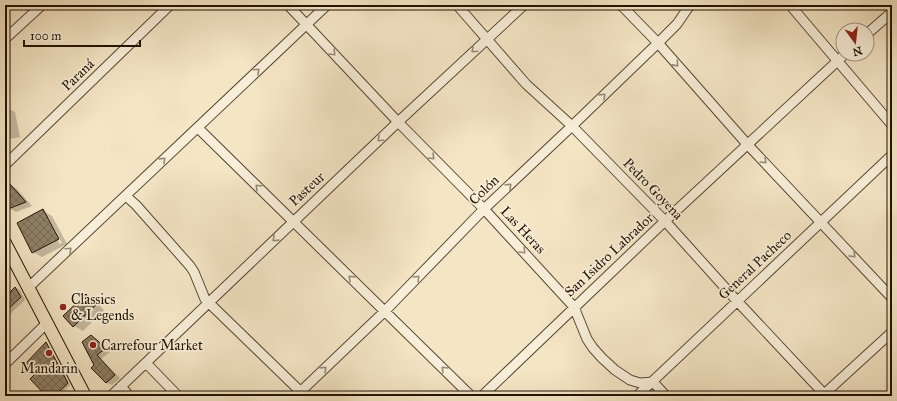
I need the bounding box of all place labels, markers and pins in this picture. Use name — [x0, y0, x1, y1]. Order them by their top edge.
place label: Classics & Legends — [71, 291, 134, 324]
marker: Classics & Legends — [58, 302, 68, 312]
place label: Carrefour Market — [101, 337, 203, 354]
marker: Carrefour Market — [88, 340, 98, 350]
marker: Mandarin — [44, 348, 54, 358]
place label: Mandarin — [20, 360, 78, 377]

